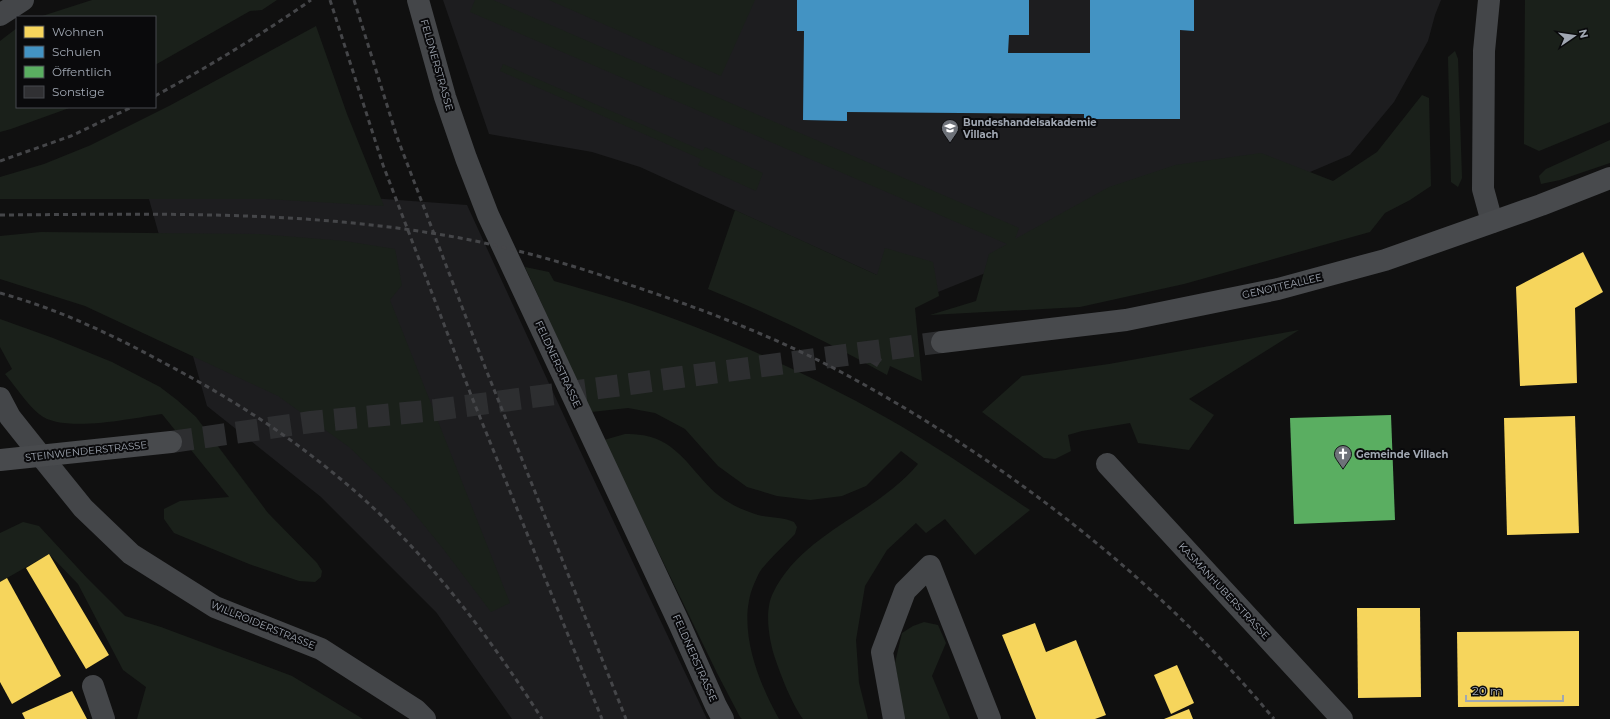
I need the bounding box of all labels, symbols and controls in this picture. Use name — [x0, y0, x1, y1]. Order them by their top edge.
legend — [16, 16, 156, 108]
north arrow — [1554, 16, 1594, 56]
street label: FELDNERSTRASSE — [418, 18, 456, 112]
text: Wohnen — [52, 24, 104, 39]
text: N — [1576, 28, 1592, 40]
text: Schulen — [52, 44, 101, 59]
text: Öffentlich — [52, 64, 112, 79]
text: Sonstige — [52, 84, 104, 99]
place label: Bundeshandelsakademie Villach — [962, 116, 1096, 141]
school or university icon: Bundeshandelsakademie Villach — [940, 118, 960, 143]
street label: GENOTTEALLEE — [1241, 270, 1323, 301]
street label: FELDNERSTRASSE — [532, 318, 584, 410]
street label: STEINWENDERSTRASSE — [24, 438, 148, 464]
church icon: Gemeinde Villach — [1333, 444, 1353, 469]
place label: Gemeinde Villach — [1356, 448, 1448, 461]
street label: KASMANHUBERSTRASSE — [1176, 540, 1273, 642]
street label: WILLROIDERSTRASSE — [209, 598, 318, 652]
street label: FELDNERSTRASSE — [670, 612, 720, 704]
scale bar — [1466, 677, 1563, 703]
text: 20 m — [1472, 683, 1503, 698]

